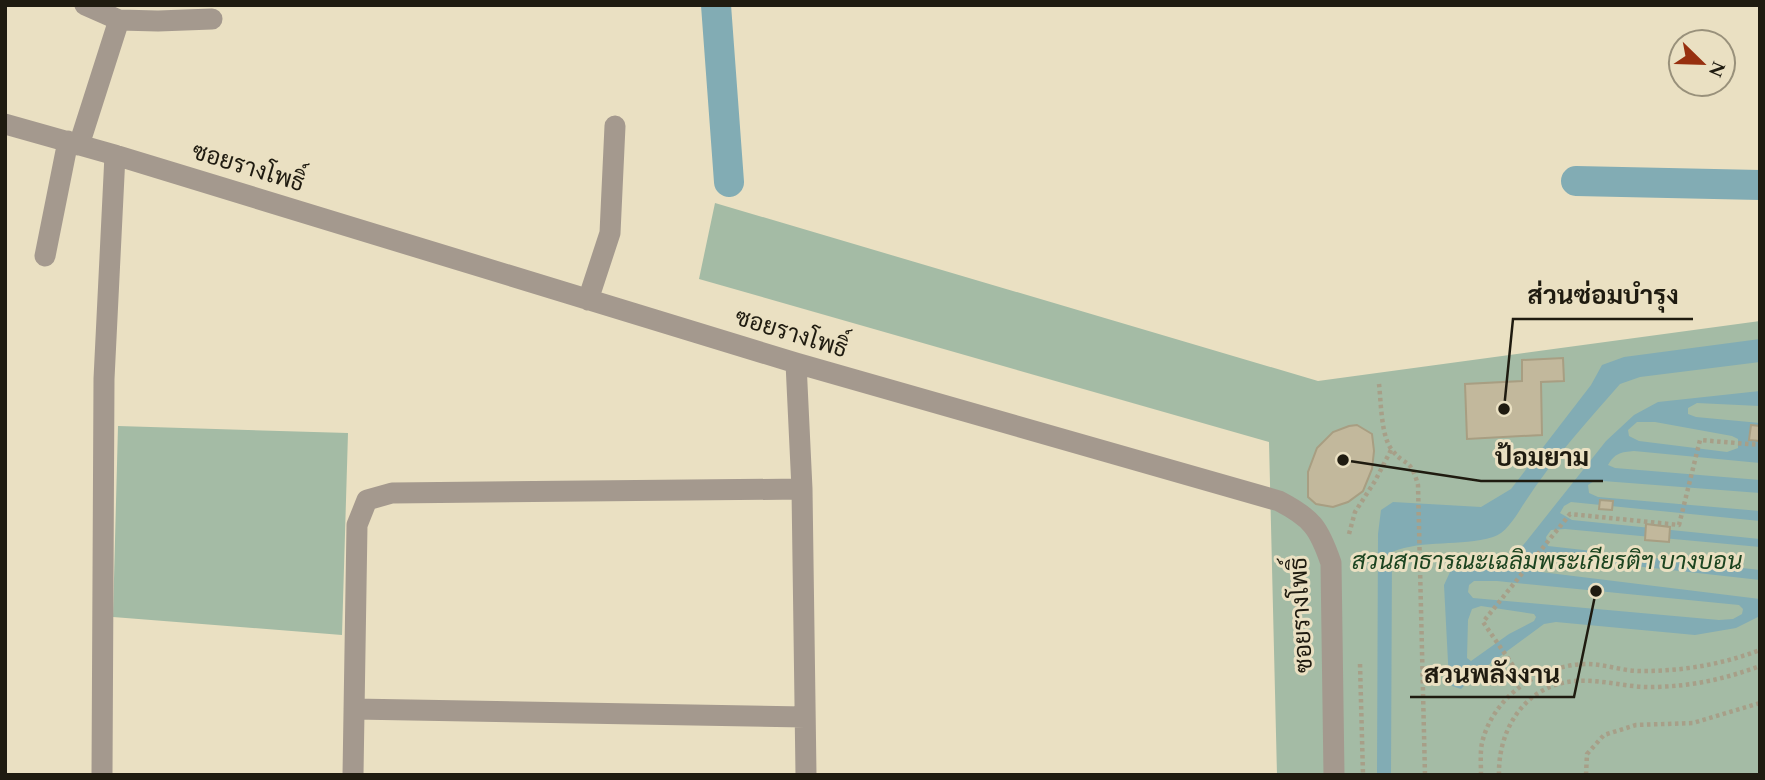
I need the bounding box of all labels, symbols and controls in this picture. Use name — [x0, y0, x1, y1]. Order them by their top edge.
north arrow — [1667, 28, 1737, 98]
text: N — [1700, 56, 1733, 82]
street label: ซอยรางโพธิ์ — [187, 129, 310, 202]
callout: ส่วนซ่อมบำรุง — [1513, 272, 1693, 319]
text: ส่วนซ่อมบำรุง — [1527, 276, 1679, 316]
street label: ซอยรางโพธิ์ — [730, 295, 853, 368]
callout: ป้อมยาม — [1481, 434, 1603, 481]
text: ป้อมยาม — [1495, 438, 1589, 478]
park label: สวนสาธารณะเฉลิมพระเกียรติฯ บางบอน — [1352, 544, 1742, 580]
street label: ซอยรางโพธิ์ — [1276, 556, 1323, 674]
callout: สวนพลังงาน — [1410, 650, 1574, 697]
text: สวนพลังงาน — [1424, 655, 1560, 695]

